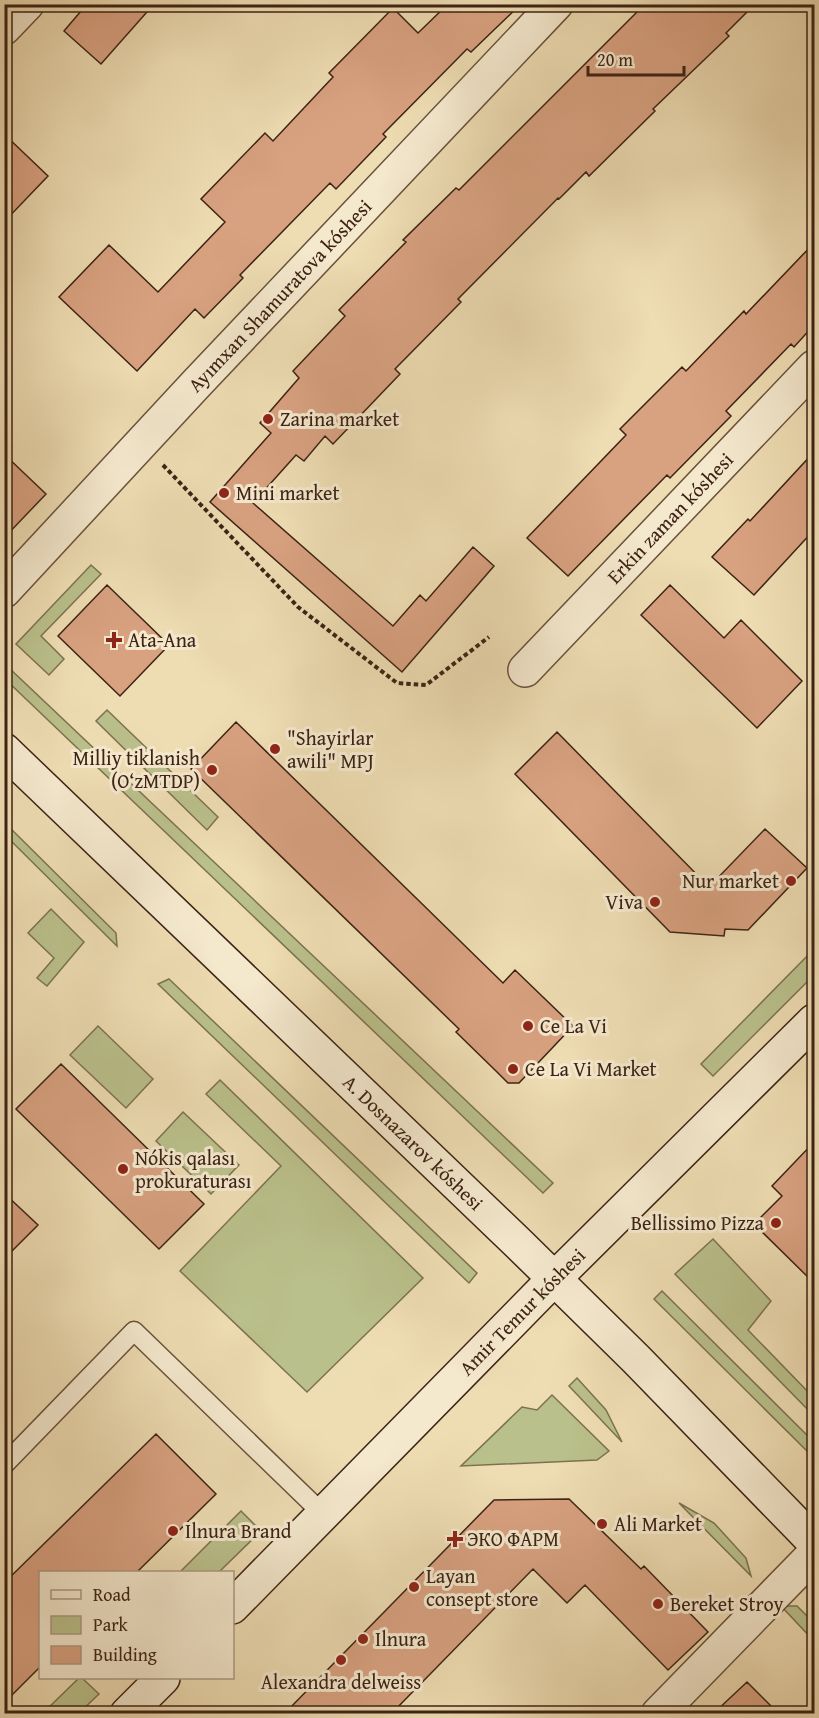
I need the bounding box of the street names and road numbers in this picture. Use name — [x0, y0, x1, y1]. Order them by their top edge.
street label: Ayımxan Shamuratova kóshesi — [181, 192, 378, 398]
street label: Erkin zaman kóshesi — [600, 445, 740, 590]
street label: A. Dosnazarov kóshesi — [337, 1068, 491, 1217]
street label: Amir Temur kóshesi — [452, 1241, 592, 1382]

